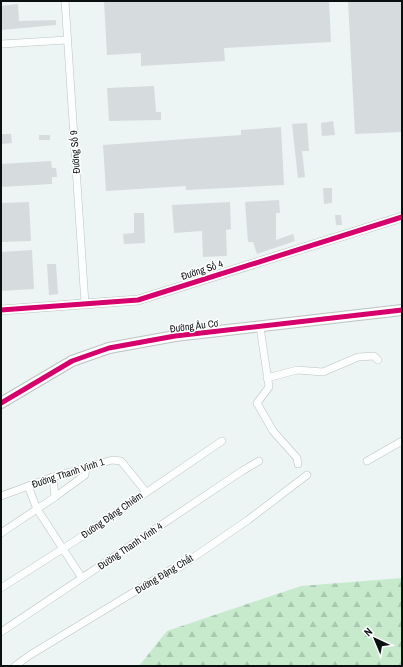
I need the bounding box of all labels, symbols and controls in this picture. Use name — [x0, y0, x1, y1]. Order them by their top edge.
street label: Đường Số 9 — [67, 130, 83, 174]
street label: Đường Số 4 — [179, 257, 225, 283]
street label: Đường Âu Cơ — [169, 317, 219, 335]
street label: Đường Thanh Vinh 1 — [30, 455, 106, 491]
street label: Đường Đặng Chiêm — [79, 489, 146, 541]
street label: Đường Thanh Vinh 4 — [95, 519, 165, 572]
street label: Đường Đặng Chất — [133, 551, 196, 596]
north arrow — [355, 619, 395, 659]
text: N — [361, 625, 375, 639]

